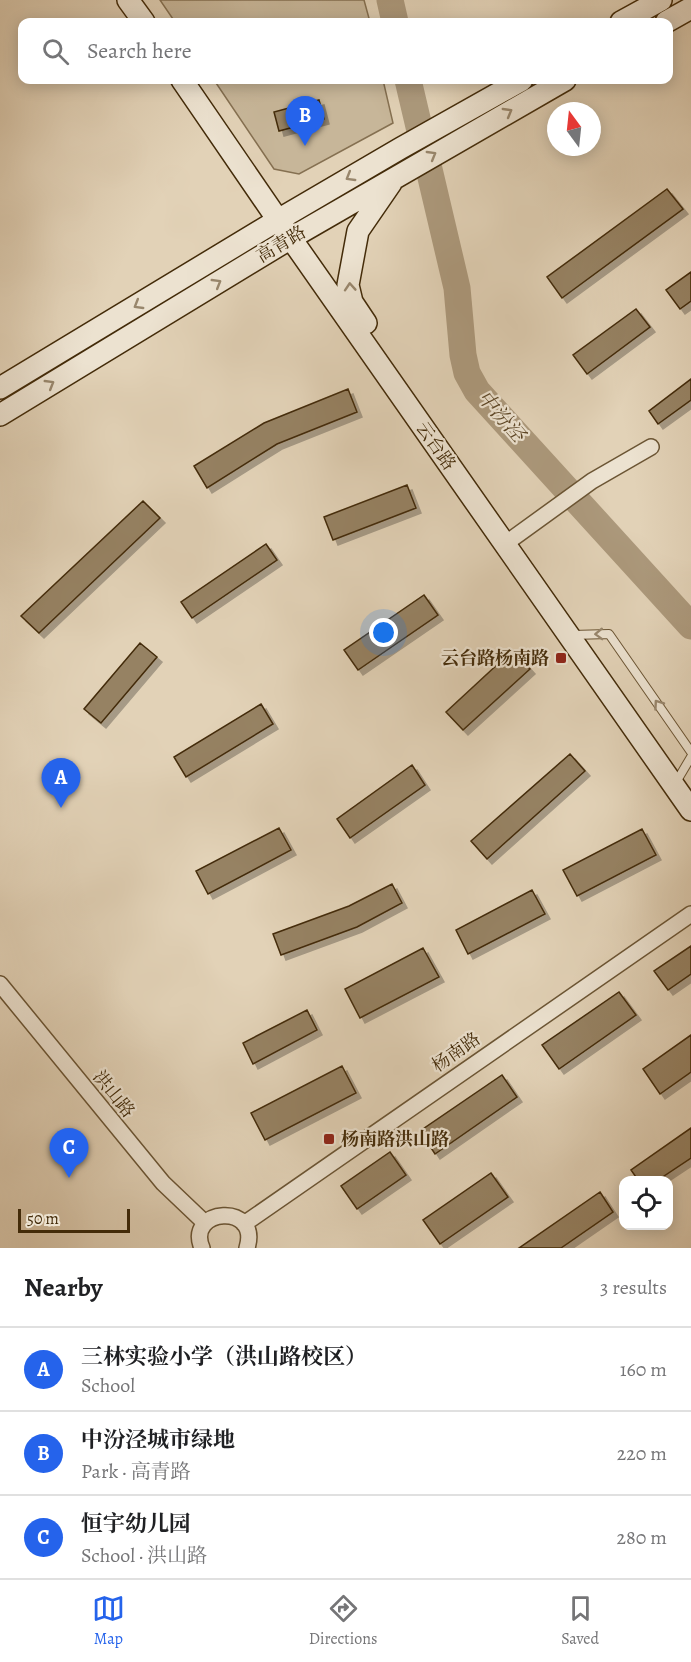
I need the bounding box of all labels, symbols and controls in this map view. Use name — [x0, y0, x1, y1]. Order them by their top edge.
search box — [18, 18, 673, 84]
icon: search — [39, 35, 72, 68]
text: Search here — [87, 36, 192, 66]
pin: B — [286, 96, 324, 146]
north arrow — [547, 102, 601, 156]
one-way arrow — [502, 108, 512, 119]
one-way arrow — [426, 151, 436, 163]
one-way arrow — [346, 170, 356, 182]
street label: 高青路 — [252, 220, 310, 268]
one-way arrow — [211, 279, 221, 291]
one-way arrow — [344, 282, 357, 292]
one-way arrow — [134, 297, 144, 309]
one-way arrow — [44, 380, 54, 392]
water label: 中汾泾 — [471, 385, 532, 449]
street label: 云台路 — [411, 417, 461, 475]
your location — [369, 618, 398, 647]
one-way arrow — [595, 628, 604, 640]
place label: 云台路杨南路 — [441, 646, 549, 670]
marker: 云台路杨南路 — [554, 651, 568, 665]
one-way arrow — [654, 699, 665, 710]
pin: A — [42, 758, 80, 808]
street label: 杨南路 — [427, 1027, 485, 1077]
street label: 洪山路 — [88, 1065, 140, 1123]
place label: 杨南路洪山路 — [341, 1127, 449, 1151]
pin: C — [50, 1128, 88, 1178]
marker: 杨南路洪山路 — [322, 1132, 336, 1146]
map controls — [619, 1176, 673, 1230]
button: locate — [619, 1176, 673, 1230]
scale bar — [18, 1206, 130, 1234]
text: 50 m — [27, 1208, 59, 1230]
text: Nearby — [24, 1270, 103, 1305]
text: 3 results — [600, 1274, 667, 1301]
text: 三林实验小学（洪山路校区） — [81, 1342, 367, 1372]
text: A — [37, 1356, 50, 1383]
text: 160 m — [620, 1356, 667, 1383]
text: School — [81, 1372, 135, 1399]
text: 中汾泾城市绿地 — [81, 1425, 235, 1455]
text: B — [37, 1440, 50, 1467]
text: 220 m — [617, 1440, 667, 1467]
text: Park · 高青路 — [81, 1458, 190, 1485]
text: 恒宇幼儿园 — [81, 1509, 191, 1539]
text: C — [37, 1524, 50, 1551]
text: 280 m — [617, 1524, 667, 1551]
text: School · 洪山路 — [81, 1542, 207, 1569]
tab: Map — [92, 1592, 125, 1650]
tab: Directions — [309, 1592, 377, 1650]
tab: Saved — [561, 1592, 599, 1650]

